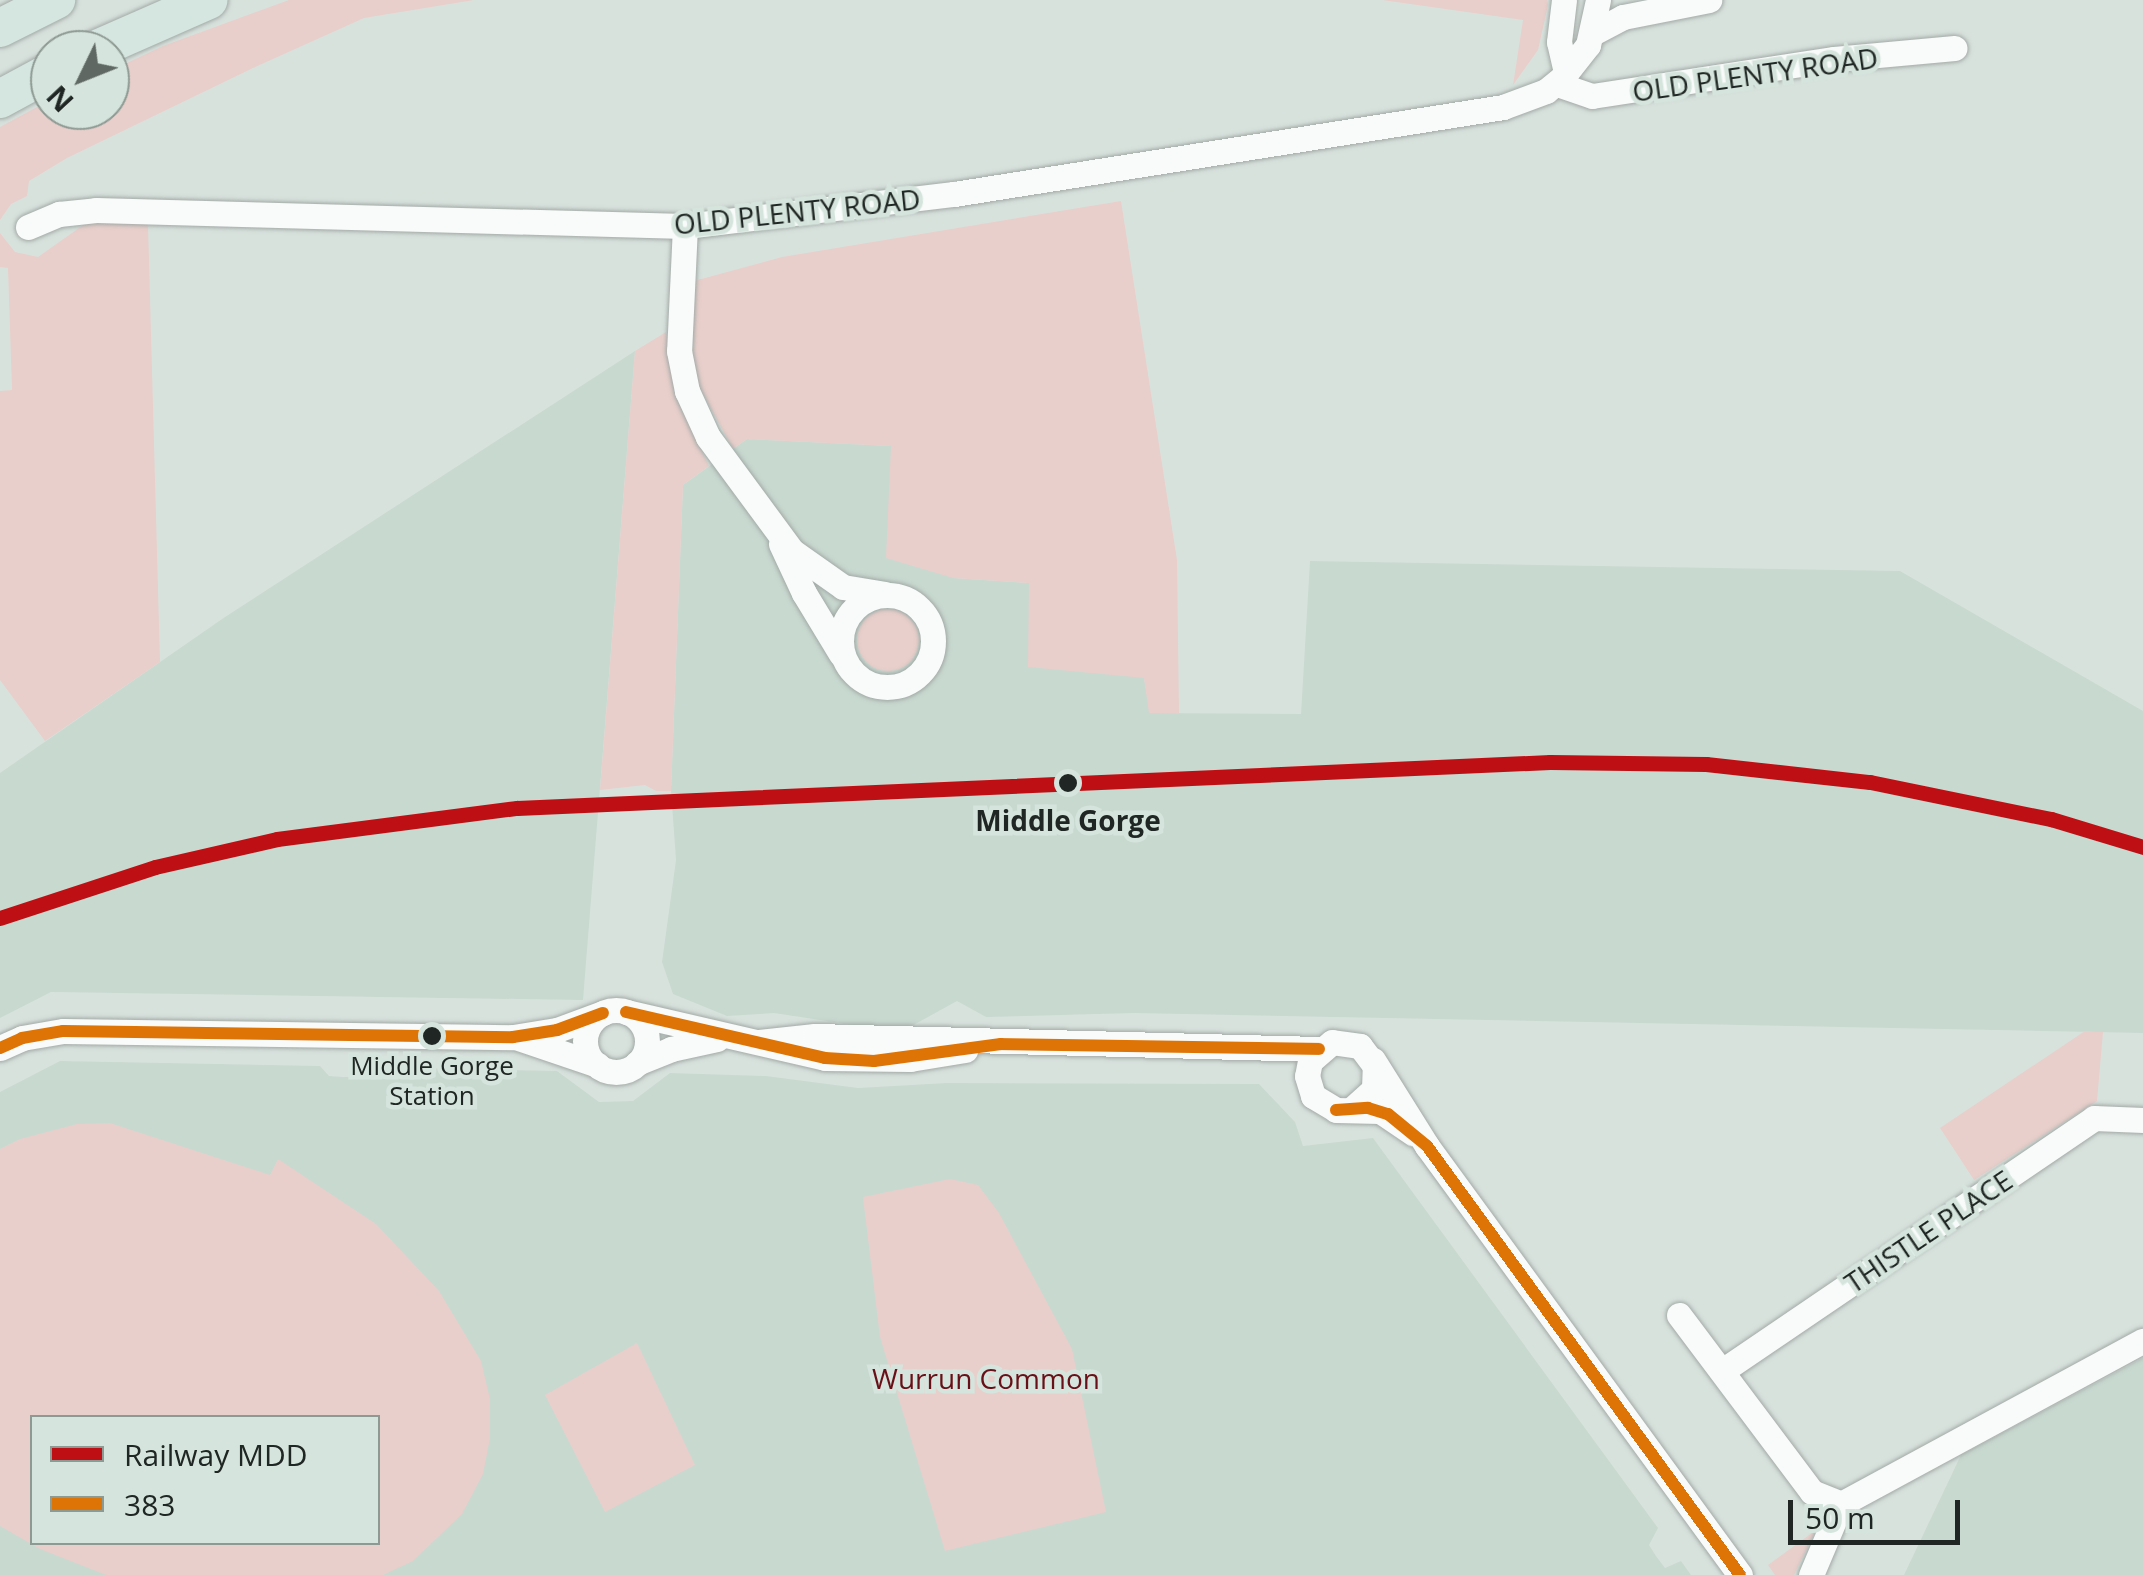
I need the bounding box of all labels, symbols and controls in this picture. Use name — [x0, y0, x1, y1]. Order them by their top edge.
north arrow — [30, 30, 130, 130]
street label: OLD PLENTY ROAD — [1630, 40, 1880, 108]
text: N — [38, 78, 81, 120]
street label: OLD PLENTY ROAD — [672, 181, 922, 241]
marker: Middle Gorge — [1052, 767, 1084, 799]
place label: Middle Gorge — [975, 803, 1161, 837]
marker: Middle Gorge Station — [422, 1026, 442, 1046]
place label: Middle Gorge Station — [350, 1050, 514, 1112]
street label: THISTLE PLACE — [1838, 1163, 2018, 1299]
park label: Wurrun Common — [872, 1361, 1100, 1395]
legend — [30, 1415, 380, 1545]
text: Railway MDD — [124, 1434, 308, 1475]
scale bar — [1793, 1480, 1966, 1542]
text: 383 — [124, 1484, 175, 1525]
text: 50 m — [1805, 1497, 1875, 1538]

